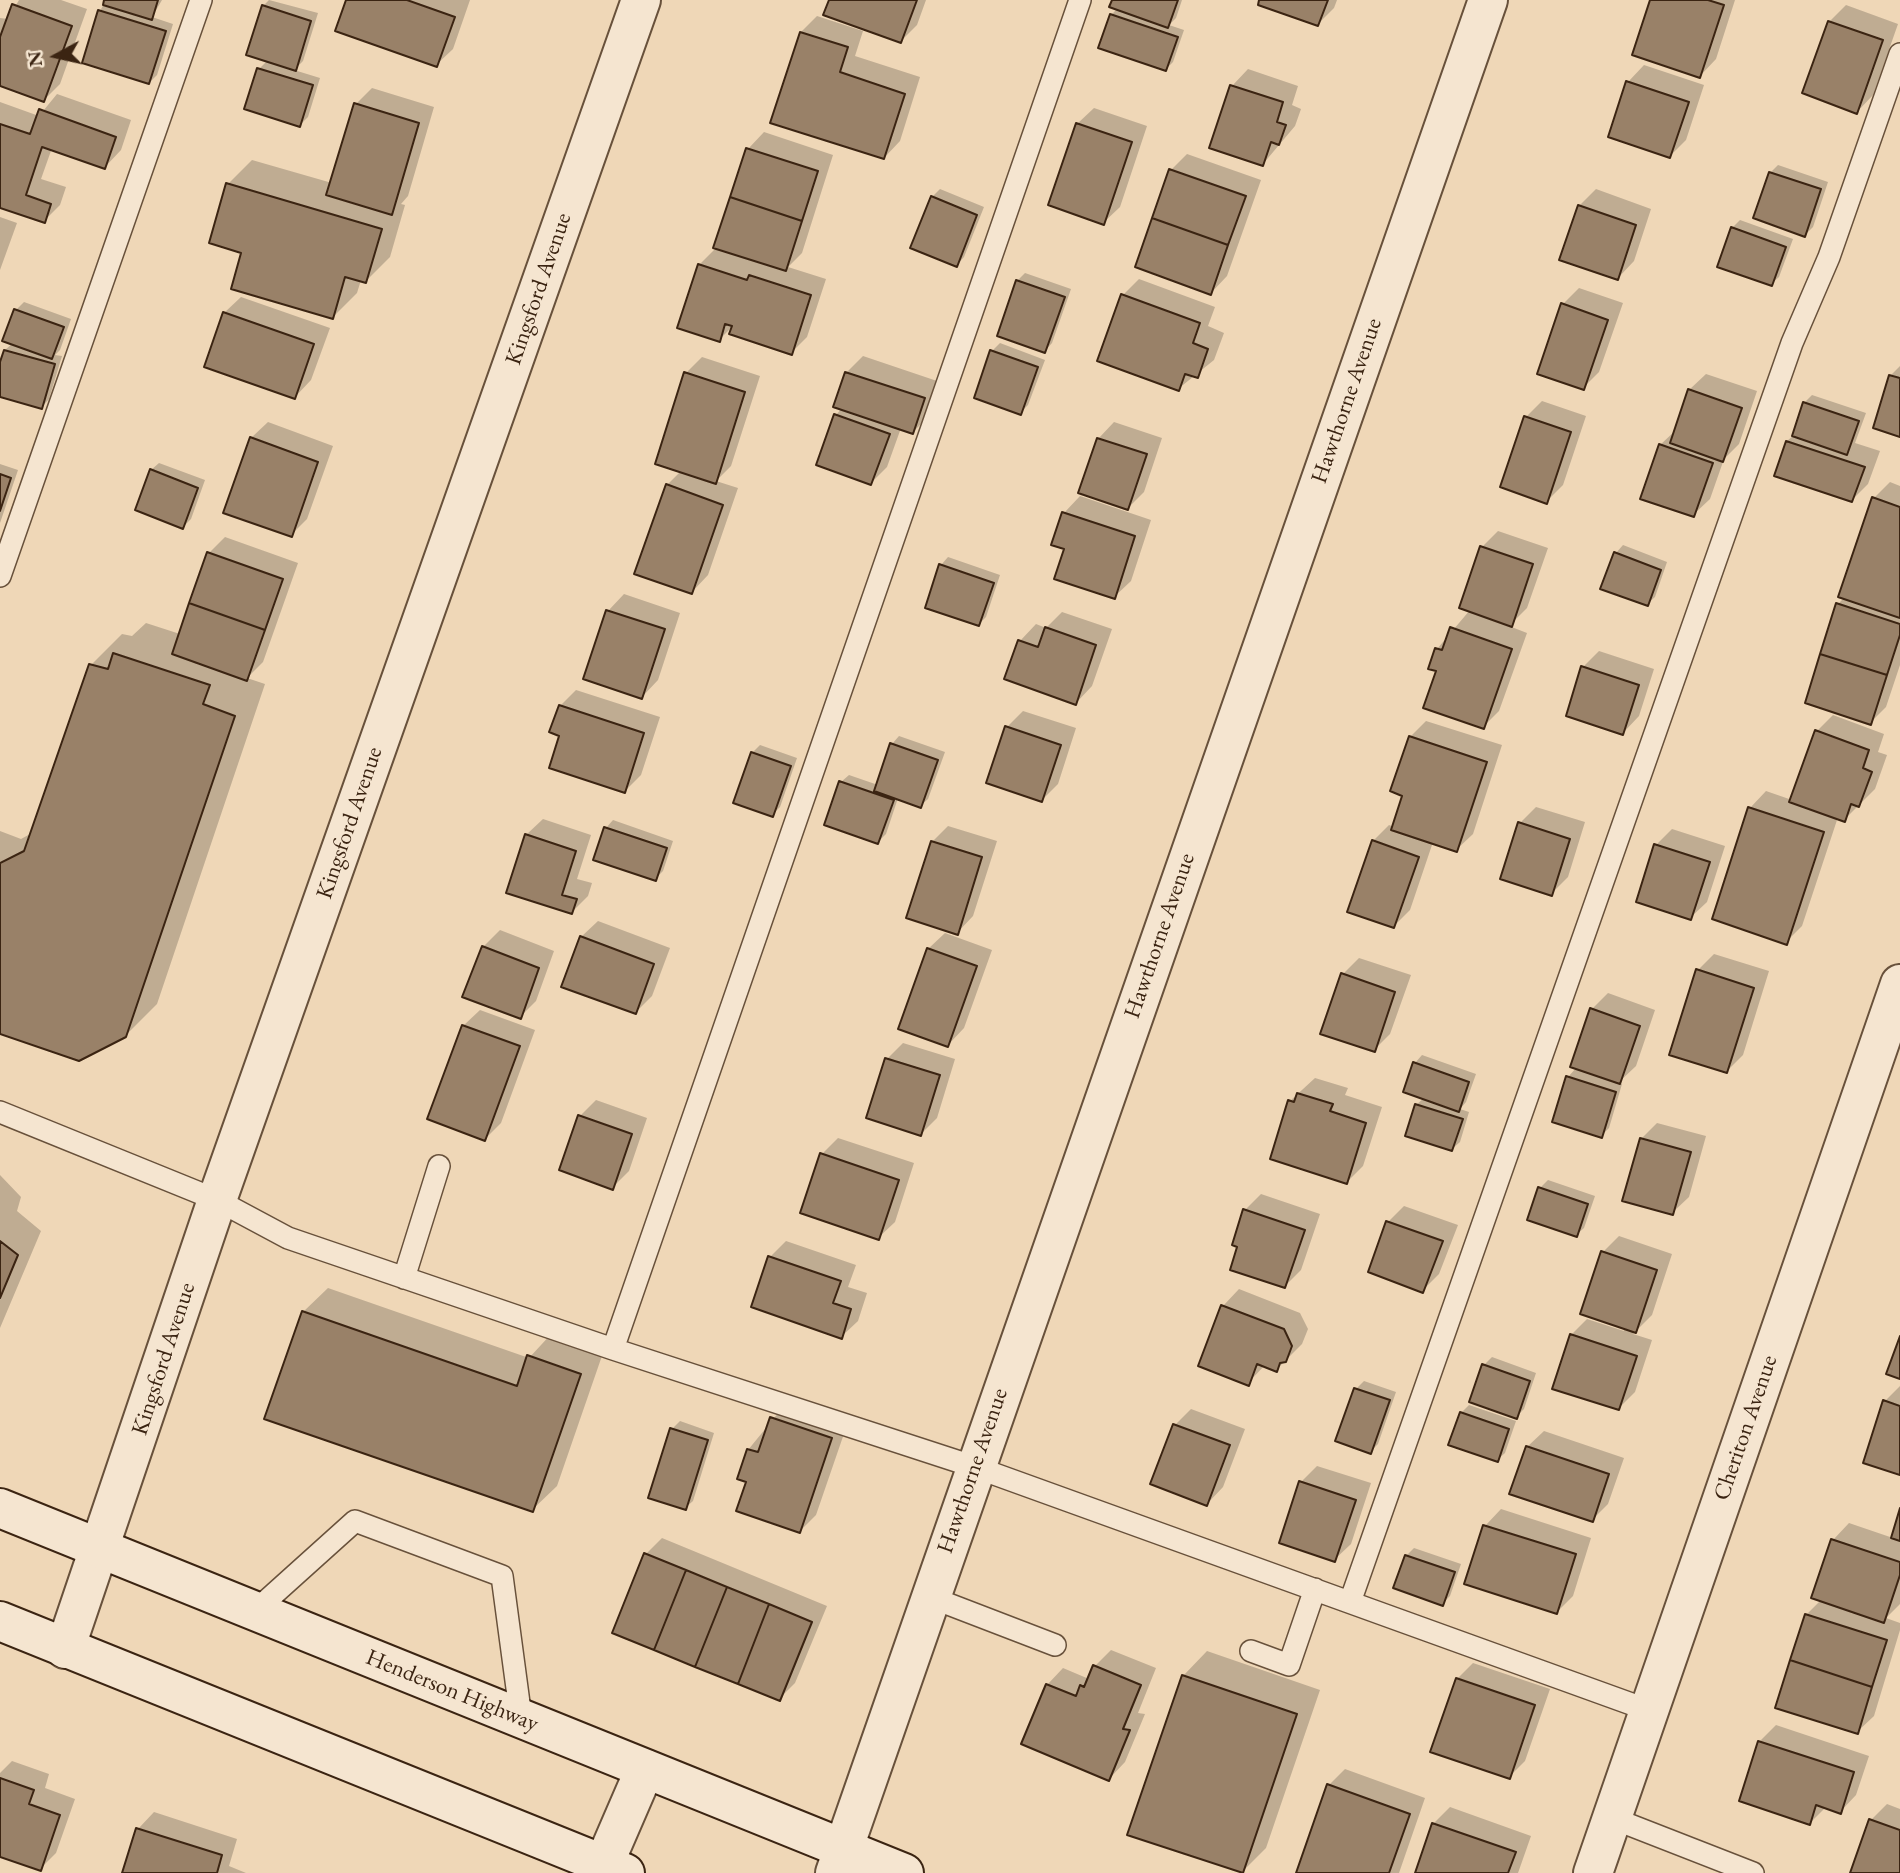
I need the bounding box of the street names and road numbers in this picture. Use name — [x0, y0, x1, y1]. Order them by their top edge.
street label: Kingsford Avenue — [500, 209, 578, 369]
street label: Hawthorne Avenue — [1306, 315, 1388, 487]
street label: Kingsford Avenue — [311, 743, 389, 903]
street label: Hawthorne Avenue — [1119, 850, 1201, 1022]
street label: Kingsford Avenue — [126, 1279, 202, 1439]
street label: Cheriton Avenue — [1708, 1352, 1784, 1504]
street label: Hawthorne Avenue — [932, 1385, 1014, 1557]
street label: Henderson Highway — [362, 1644, 542, 1738]

